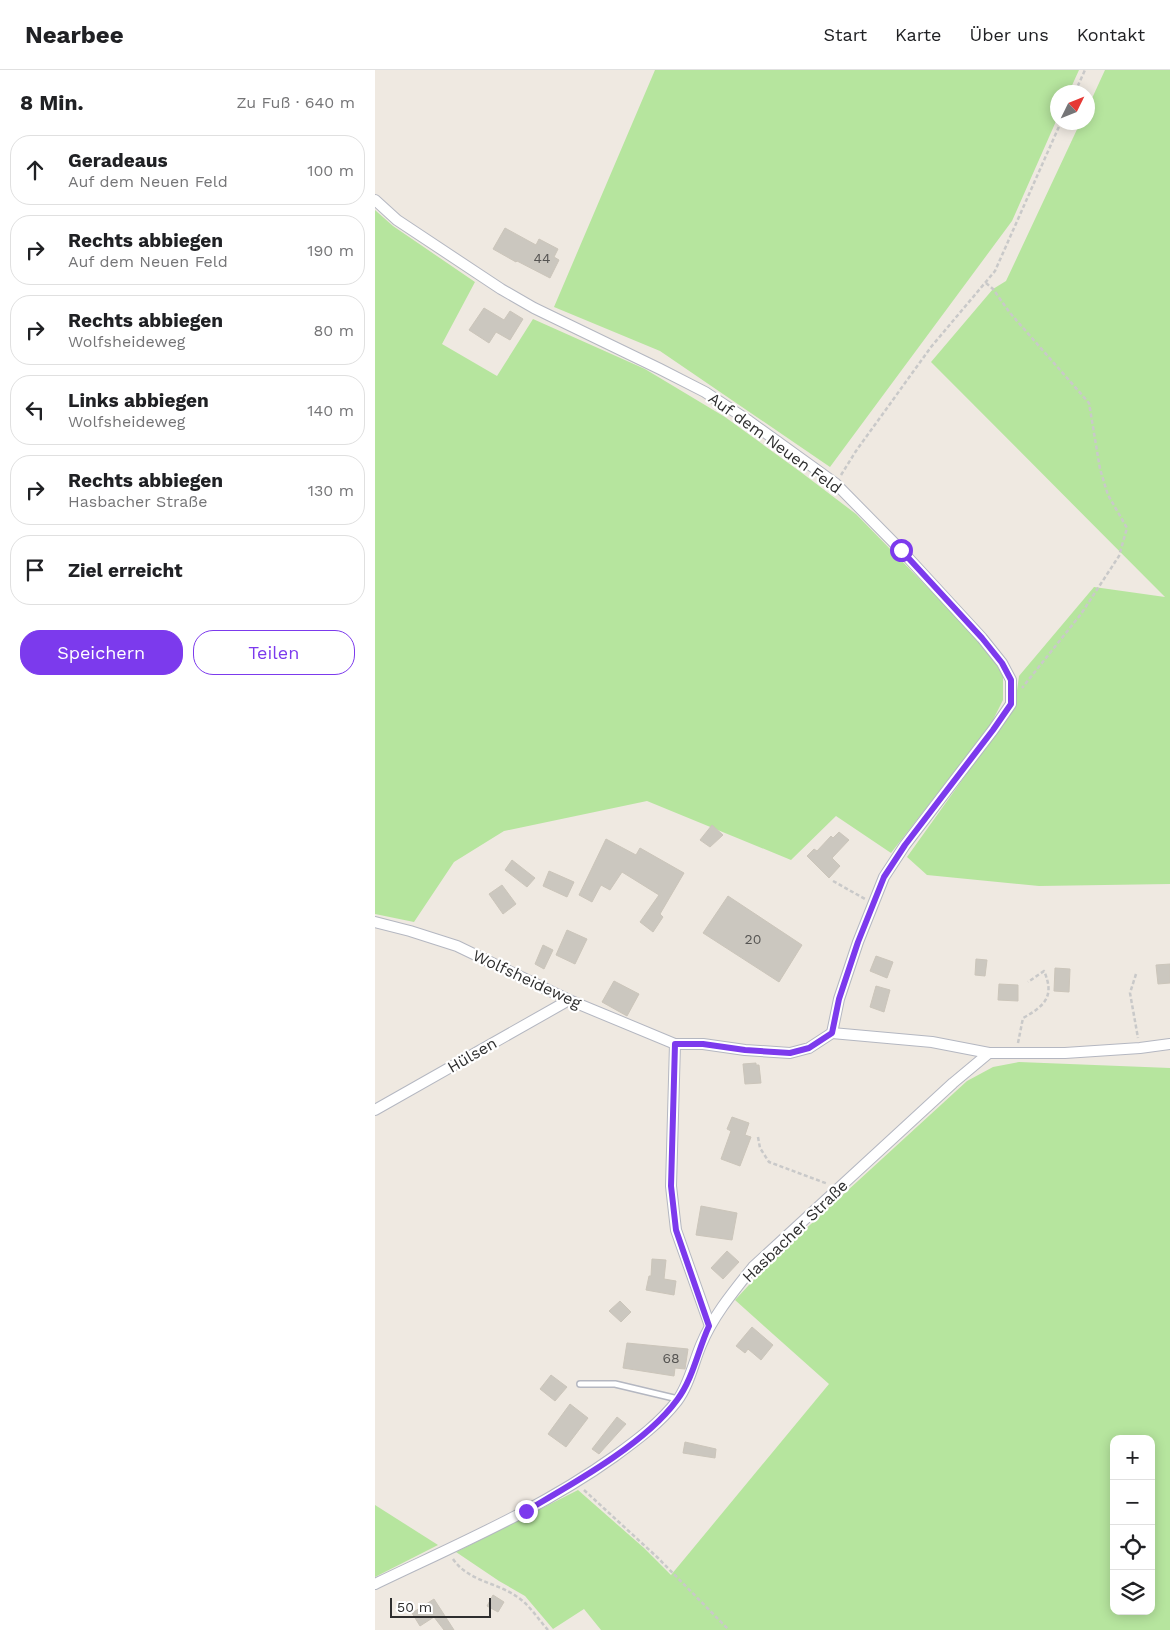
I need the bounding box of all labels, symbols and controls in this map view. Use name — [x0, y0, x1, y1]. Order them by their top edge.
text: Nearbee — [25, 21, 124, 49]
text: Start — [823, 24, 867, 45]
text: Karte — [895, 24, 942, 45]
text: Über uns — [970, 24, 1049, 45]
text: Kontakt — [1077, 24, 1145, 45]
north arrow — [1050, 85, 1095, 130]
text: 8 Min. — [20, 90, 84, 115]
text: Zu Fuß · 640 m — [236, 93, 355, 112]
text: Geradeaus — [68, 149, 168, 172]
icon: ahead — [21, 156, 49, 184]
text: 100 m — [307, 161, 354, 180]
text: Auf dem Neuen Feld — [68, 172, 228, 191]
text: Rechts abbiegen — [68, 229, 223, 252]
icon: right — [21, 236, 49, 264]
text: 190 m — [307, 241, 354, 260]
house number: 44 — [533, 250, 551, 266]
text: Auf dem Neuen Feld — [68, 252, 228, 271]
text: Rechts abbiegen — [68, 309, 223, 332]
icon: right — [21, 316, 49, 344]
text: 80 m — [313, 321, 354, 340]
text: Wolfsheideweg — [68, 332, 185, 351]
street label: Auf dem Neuen Feld — [705, 388, 845, 498]
text: Links abbiegen — [68, 389, 209, 412]
icon: left — [21, 396, 49, 424]
text: 140 m — [307, 401, 354, 420]
text: Wolfsheideweg — [68, 412, 185, 431]
text: Rechts abbiegen — [68, 469, 223, 492]
icon: right — [21, 476, 49, 504]
text: 130 m — [308, 481, 354, 500]
text: Hasbacher Straße — [68, 492, 207, 511]
route start — [890, 539, 913, 562]
icon: arrive — [21, 556, 49, 584]
text: Ziel erreicht — [68, 559, 183, 582]
button: Speichern — [20, 630, 183, 675]
button: Teilen — [193, 630, 355, 675]
house number: 20 — [745, 931, 761, 947]
street label: Wolfsheideweg — [470, 946, 585, 1013]
street label: Hülsen — [444, 1033, 500, 1077]
street label: Hasbacher Straße — [738, 1176, 852, 1286]
house number: 68 — [662, 1350, 680, 1366]
map controls — [1110, 1435, 1155, 1615]
button: + — [1110, 1435, 1155, 1480]
button: − — [1110, 1480, 1155, 1525]
route end — [515, 1500, 538, 1523]
button: locate — [1110, 1525, 1155, 1570]
button: layers — [1110, 1570, 1155, 1615]
scale bar — [390, 1595, 491, 1618]
text: 50 m — [397, 1599, 432, 1615]

